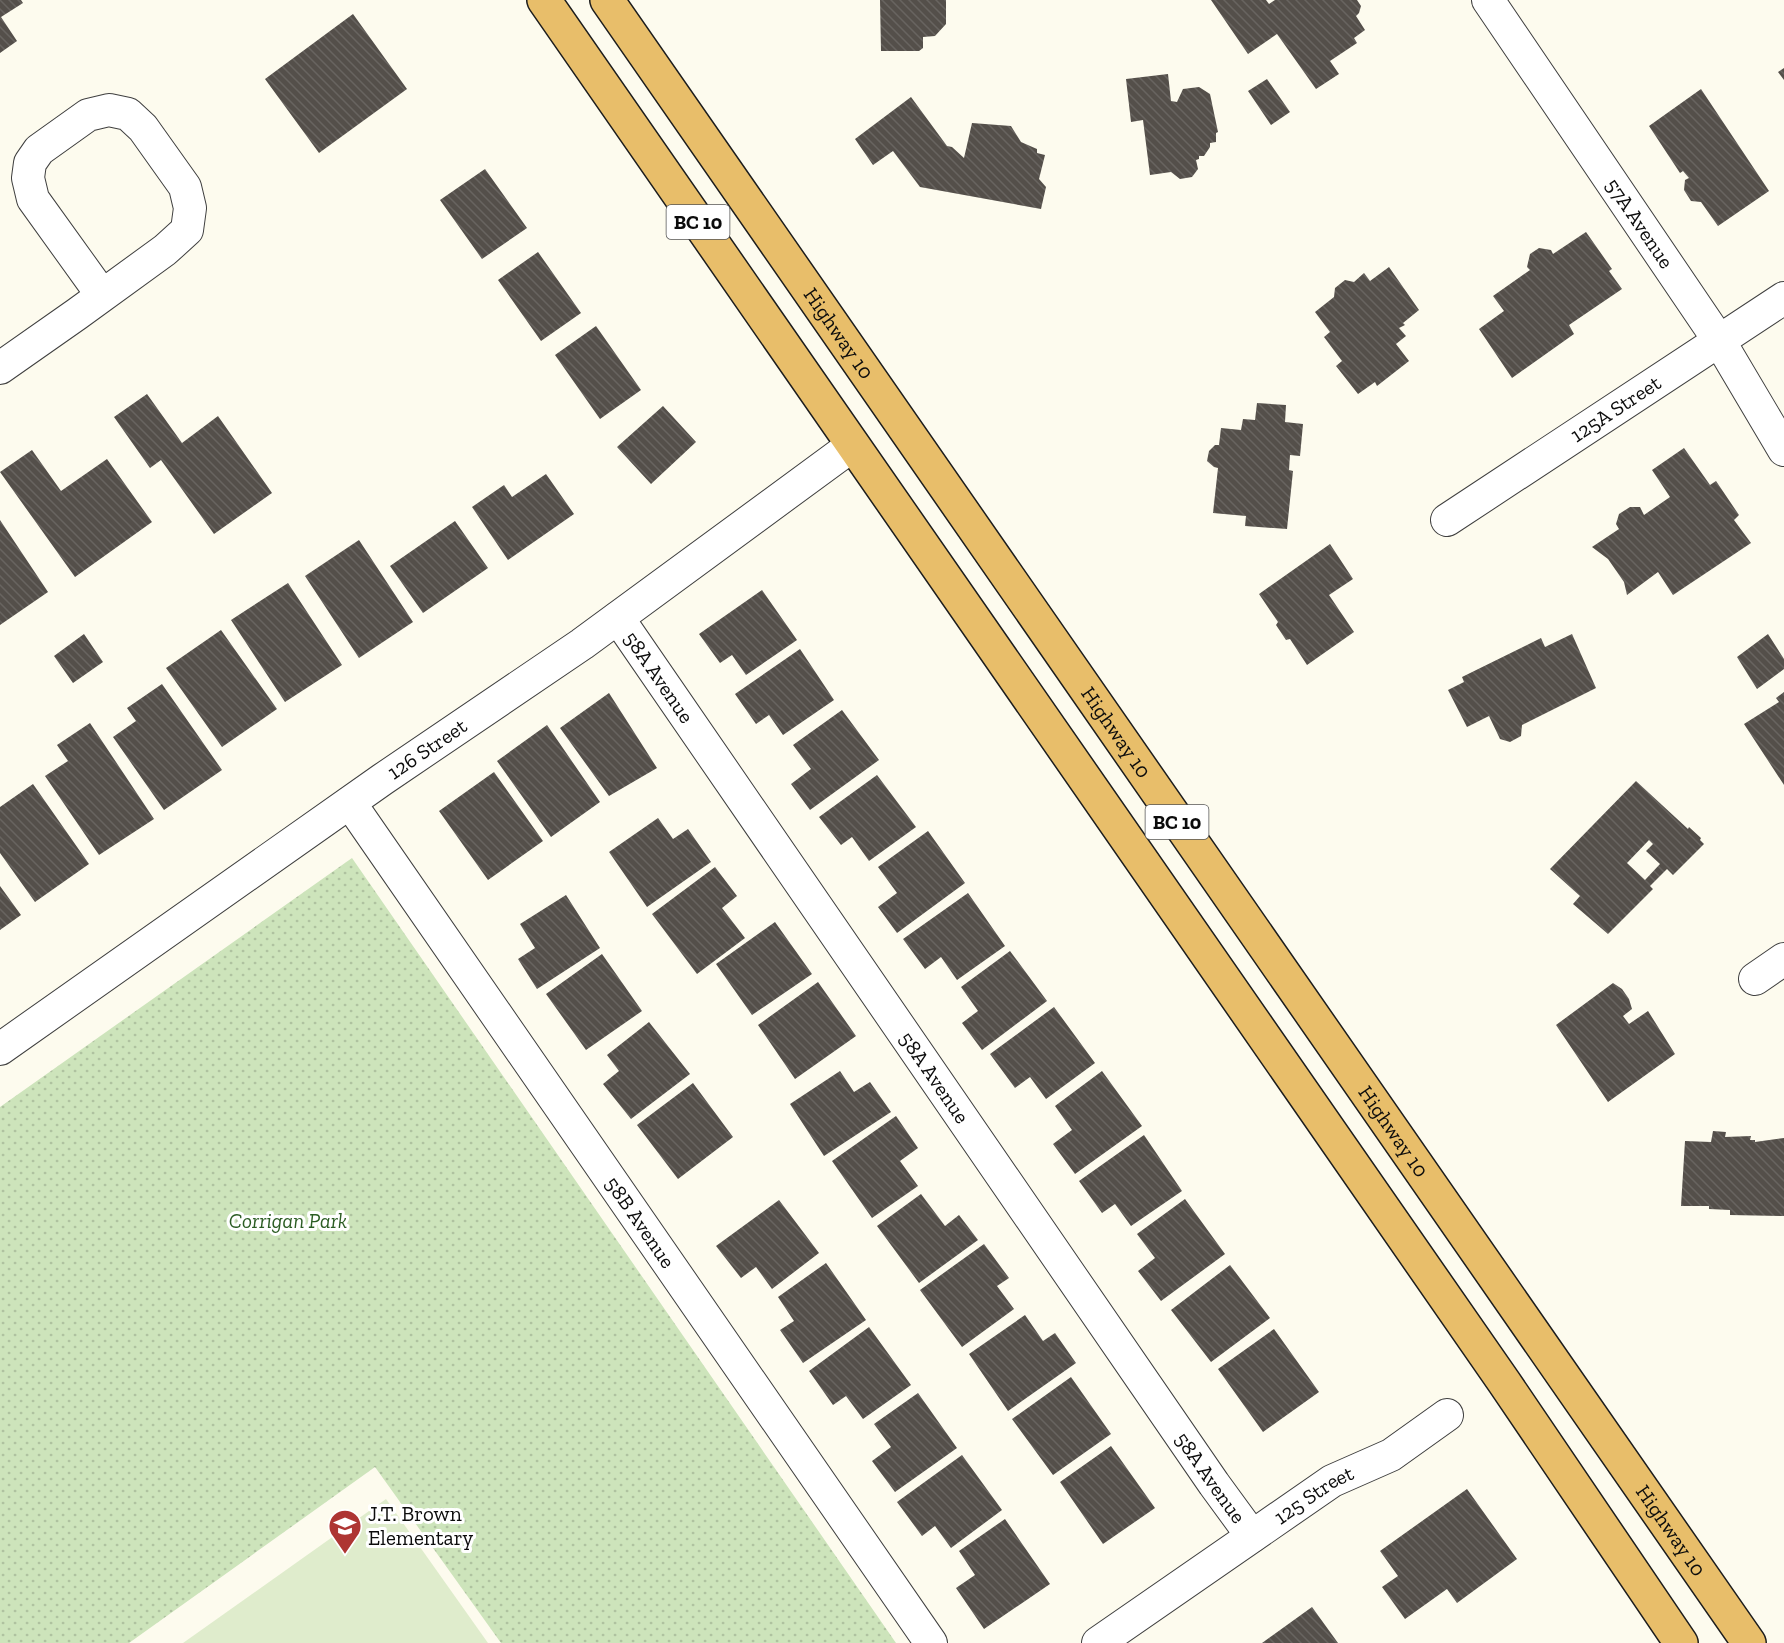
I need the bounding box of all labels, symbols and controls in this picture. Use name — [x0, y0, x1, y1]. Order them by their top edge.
street label: 57A Avenue — [1601, 173, 1679, 273]
road number: BC 10 — [666, 205, 730, 239]
street label: Highway 10 — [799, 283, 880, 384]
street label: 125A Street — [1566, 370, 1665, 447]
street label: 58A Avenue — [619, 626, 700, 728]
street label: Highway 10 — [1076, 682, 1157, 783]
street label: 126 Street — [383, 713, 471, 784]
road number: BC 10 — [1146, 805, 1208, 839]
street label: 58A Avenue — [894, 1027, 975, 1128]
street label: Highway 10 — [1353, 1081, 1434, 1182]
street label: 58B Avenue — [600, 1172, 681, 1273]
park label: Corrigan Park — [229, 1208, 347, 1233]
street label: 58A Avenue — [1170, 1427, 1251, 1528]
street label: 125 Street — [1269, 1460, 1357, 1529]
street label: Highway 10 — [1631, 1480, 1712, 1581]
place label: J.T. Brown Elementary — [368, 1501, 474, 1550]
school or university icon: J.T. Brown Elementary — [327, 1508, 363, 1555]

